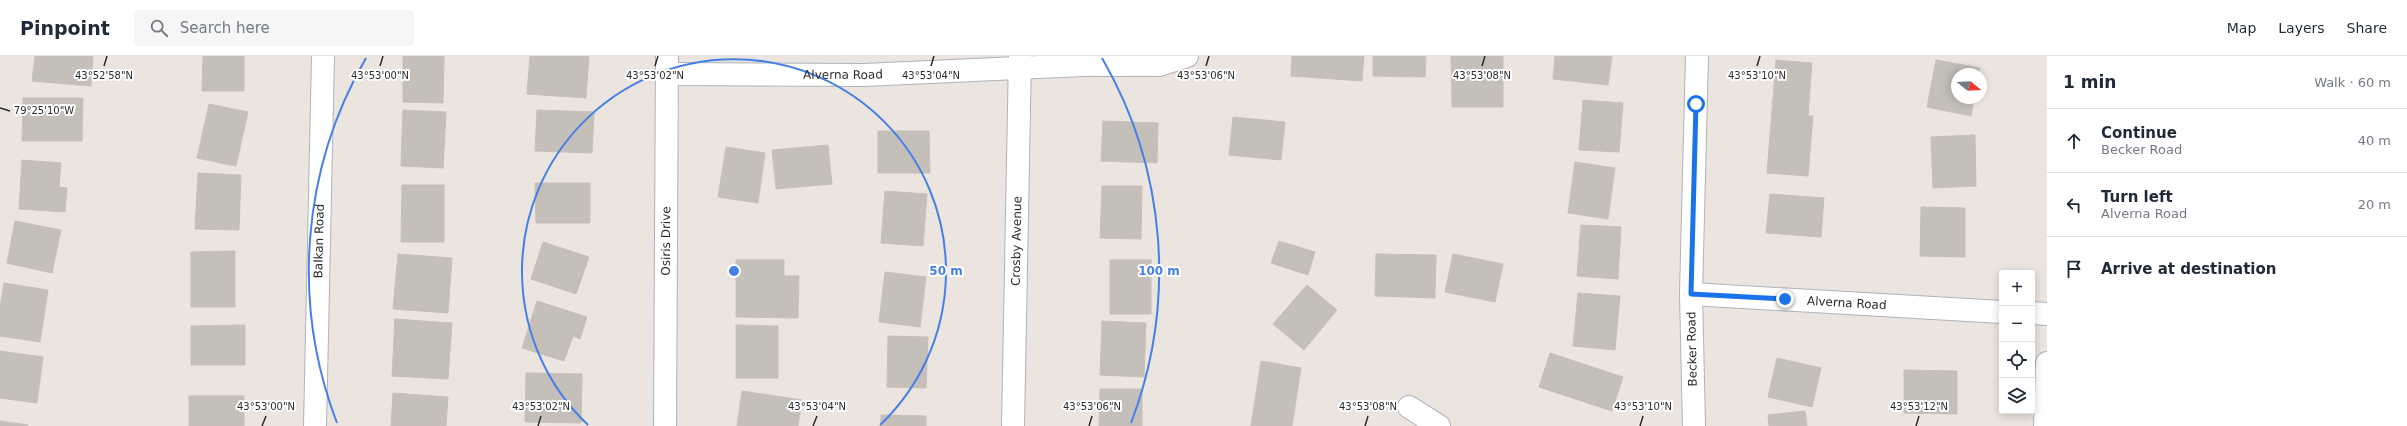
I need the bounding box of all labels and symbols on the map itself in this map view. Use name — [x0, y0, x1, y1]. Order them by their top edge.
street label: Alverna Road — [803, 67, 883, 82]
north arrow — [1951, 68, 1987, 104]
text: 43°52'58"N — [75, 70, 133, 81]
text: 43°53'00"N — [351, 70, 409, 81]
text: 43°53'02"N — [626, 70, 684, 81]
text: 43°53'04"N — [902, 70, 960, 81]
text: 43°53'06"N — [1177, 70, 1235, 81]
text: 43°53'08"N — [1453, 70, 1511, 81]
text: 43°53'10"N — [1728, 70, 1786, 81]
route start — [1687, 95, 1705, 113]
text: 79°25'10"W — [14, 105, 74, 116]
street label: Crosby Avenue — [1009, 196, 1024, 286]
street label: Balkan Road — [311, 204, 327, 278]
street label: Osiris Drive — [659, 206, 673, 276]
centre of rings — [727, 264, 741, 278]
text: 50 m — [929, 264, 963, 278]
text: 100 m — [1138, 264, 1180, 278]
route end — [1776, 290, 1794, 308]
street label: Alverna Road — [1807, 294, 1887, 312]
street label: Becker Road — [1684, 311, 1700, 387]
text: 43°53'00"N — [237, 401, 295, 412]
text: 43°53'02"N — [512, 401, 570, 412]
text: 43°53'04"N — [788, 401, 846, 412]
text: 43°53'06"N — [1063, 401, 1121, 412]
text: 43°53'08"N — [1339, 401, 1397, 412]
text: 43°53'10"N — [1614, 401, 1672, 412]
text: 43°53'12"N — [1890, 401, 1948, 412]

